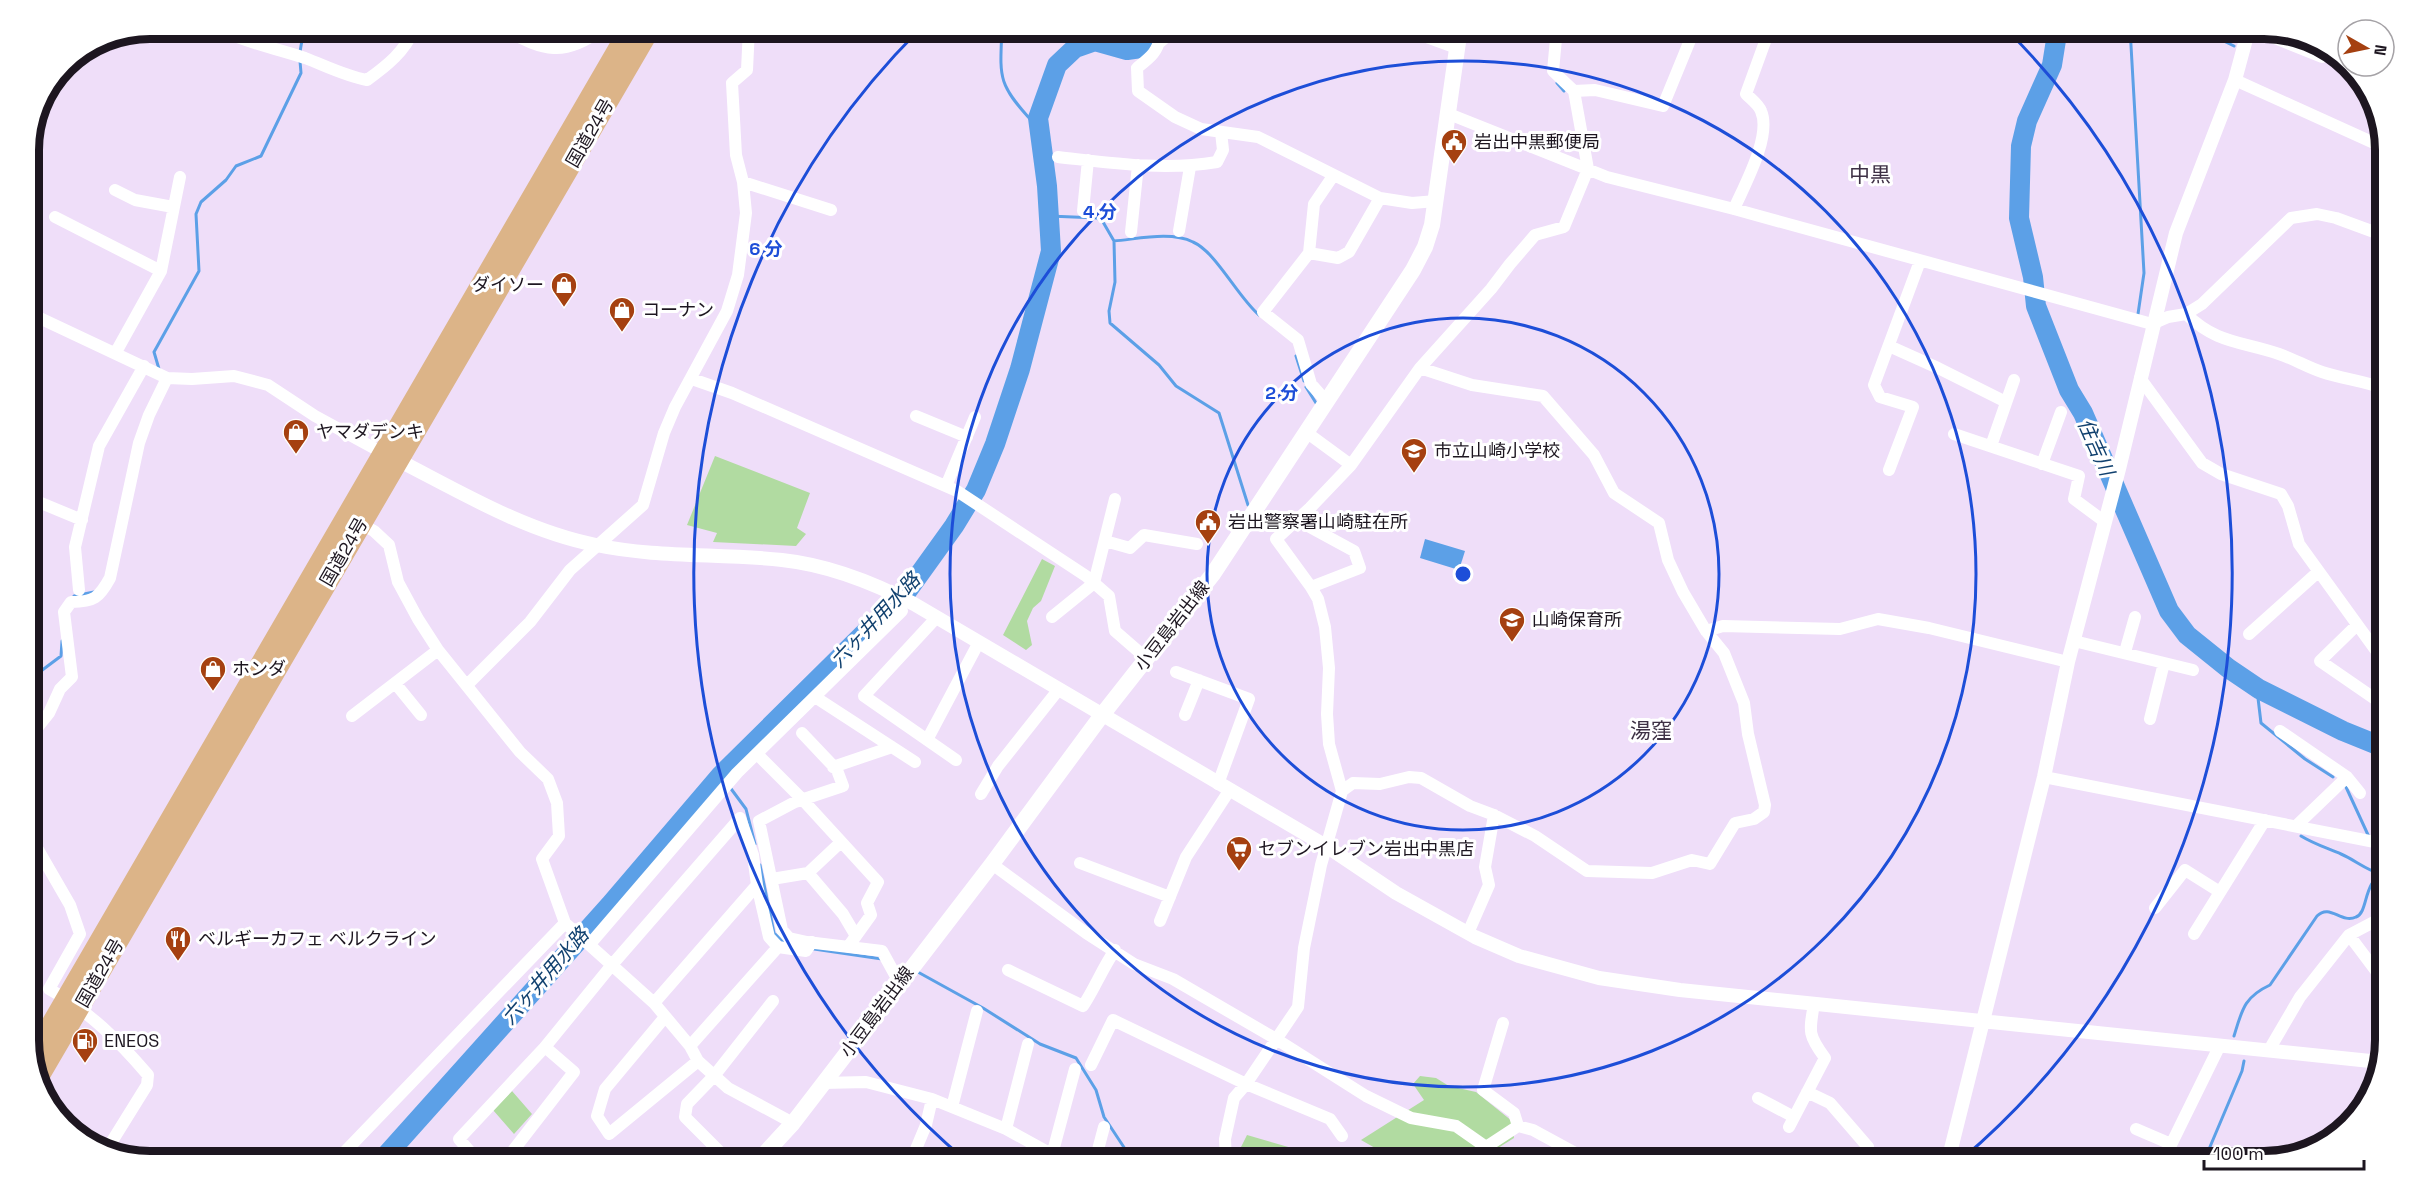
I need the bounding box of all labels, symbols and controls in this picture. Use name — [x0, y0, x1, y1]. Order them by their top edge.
north arrow — [2336, 18, 2396, 78]
text: N — [2369, 43, 2392, 57]
street label: 国道24号 — [561, 94, 618, 171]
public building icon: 岩出中黒郵便局 — [1439, 127, 1469, 165]
place label: 岩出中黒郵便局 — [1474, 130, 1600, 153]
district label: 中黒 — [1849, 161, 1891, 188]
text: 4 分 — [1083, 200, 1117, 223]
text: 6 分 — [749, 237, 783, 260]
shop icon: ダイソー — [549, 270, 579, 308]
place label: ダイソー — [472, 273, 544, 296]
shop icon: コーナン — [607, 295, 637, 333]
place label: コーナン — [642, 298, 714, 321]
text: 2 分 — [1265, 381, 1299, 404]
water label: 住吉川 — [2072, 414, 2121, 482]
shop icon: ヤマダデンキ — [281, 417, 311, 455]
place label: ヤマダデンキ — [316, 420, 424, 443]
school or university icon: 市立山崎小学校 — [1399, 436, 1429, 474]
place label: 市立山崎小学校 — [1434, 439, 1560, 462]
public building icon: 岩出警察署山崎駐在所 — [1193, 507, 1223, 545]
place label: 岩出警察署山崎駐在所 — [1228, 510, 1408, 533]
street label: 国道24号 — [315, 513, 372, 590]
centre of rings — [1453, 564, 1473, 584]
water label: 六ヶ井用水路 — [825, 566, 927, 673]
street label: 小豆島岩出線 — [1129, 576, 1214, 675]
school or university icon: 山崎保育所 — [1497, 605, 1527, 643]
place label: 山崎保育所 — [1532, 608, 1622, 631]
shop icon: ホンダ — [198, 654, 228, 692]
place label: ホンダ — [232, 657, 286, 680]
district label: 湯窪 — [1630, 717, 1672, 744]
supermarket icon: セブンイレブン岩出中黒店 — [1224, 834, 1254, 872]
place label: セブンイレブン岩出中黒店 — [1258, 837, 1474, 860]
water label: 六ヶ井用水路 — [496, 921, 595, 1030]
restaurant icon: ベルギーカフェ ベルクライン — [163, 924, 193, 962]
place label: ベルギーカフェ ベルクライン — [198, 927, 437, 950]
street label: 国道24号 — [71, 934, 128, 1011]
street label: 小豆島岩出線 — [835, 962, 918, 1062]
fuel station icon: ENEOS — [70, 1026, 100, 1064]
place label: ENEOS — [104, 1029, 159, 1052]
scale bar — [2204, 1133, 2364, 1171]
text: 100 m — [2213, 1142, 2264, 1165]

